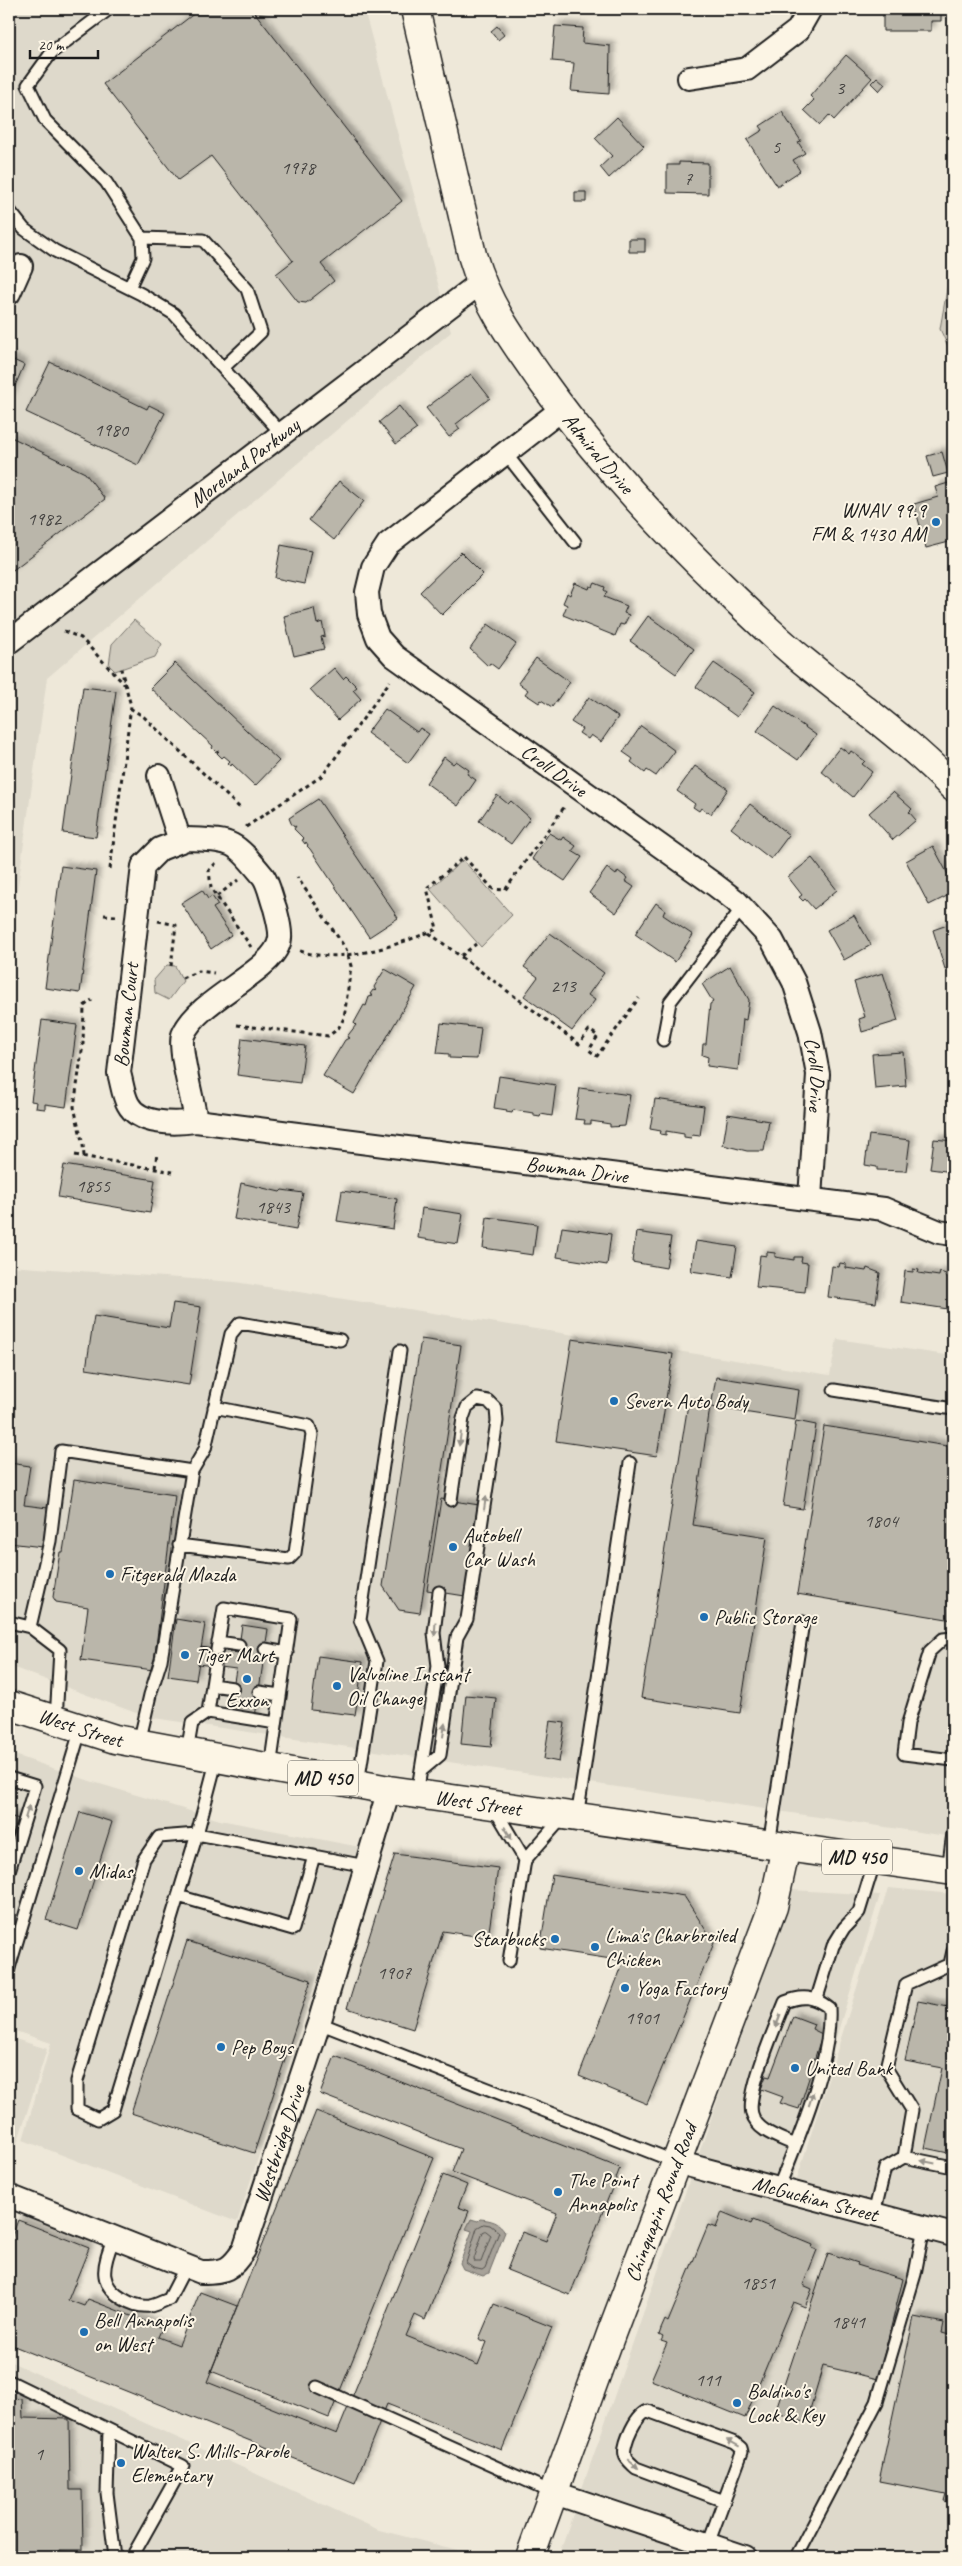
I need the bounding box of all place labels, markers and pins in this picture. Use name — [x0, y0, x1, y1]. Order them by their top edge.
place label: WNAV 99.9 FM & 1430 AM — [811, 497, 928, 547]
marker: WNAV 99.9 FM & 1430 AM — [930, 516, 942, 528]
place label: Severn Auto Body — [624, 1388, 750, 1414]
marker: Severn Auto Body — [608, 1395, 620, 1407]
place label: Autobell Car Wash — [463, 1522, 535, 1572]
marker: Autobell Car Wash — [447, 1541, 459, 1553]
place label: Fitgerald Mazda — [120, 1561, 237, 1587]
marker: Fitgerald Mazda — [104, 1568, 116, 1580]
place label: Public Storage — [714, 1604, 817, 1630]
marker: Public Storage — [698, 1611, 710, 1623]
place label: Tiger Mart — [195, 1642, 276, 1668]
marker: Tiger Mart — [179, 1649, 191, 1661]
place label: Valvoline Instant Oil Change — [347, 1661, 472, 1711]
marker: Exxon — [241, 1673, 253, 1685]
marker: Valvoline Instant Oil Change — [331, 1680, 343, 1692]
place label: Exxon — [226, 1687, 270, 1713]
place label: Midas — [89, 1858, 134, 1884]
marker: Midas — [73, 1865, 85, 1877]
place label: Lima's Charbroiled Chicken — [605, 1922, 740, 1972]
place label: Starbucks — [472, 1926, 547, 1952]
marker: Starbucks — [549, 1933, 561, 1945]
marker: Lima's Charbroiled Chicken — [589, 1941, 601, 1953]
place label: Yoga Factory — [635, 1975, 729, 2001]
marker: Yoga Factory — [619, 1982, 631, 1994]
place label: Pep Boys — [231, 2034, 294, 2060]
marker: Pep Boys — [215, 2041, 227, 2053]
place label: United Bank — [805, 2055, 894, 2081]
marker: United Bank — [789, 2062, 801, 2074]
place label: The Point Annapolis — [568, 2167, 640, 2217]
marker: The Point Annapolis — [552, 2186, 564, 2198]
place label: Bell Annapolis on West — [94, 2307, 195, 2357]
marker: Bell Annapolis on West — [78, 2326, 90, 2338]
place label: Baldino's Lock & Key — [747, 2378, 826, 2428]
marker: Baldino's Lock & Key — [731, 2397, 743, 2409]
place label: Walter S. Mills-Parole Elementary — [131, 2438, 290, 2488]
marker: Walter S. Mills-Parole Elementary — [115, 2457, 127, 2469]

